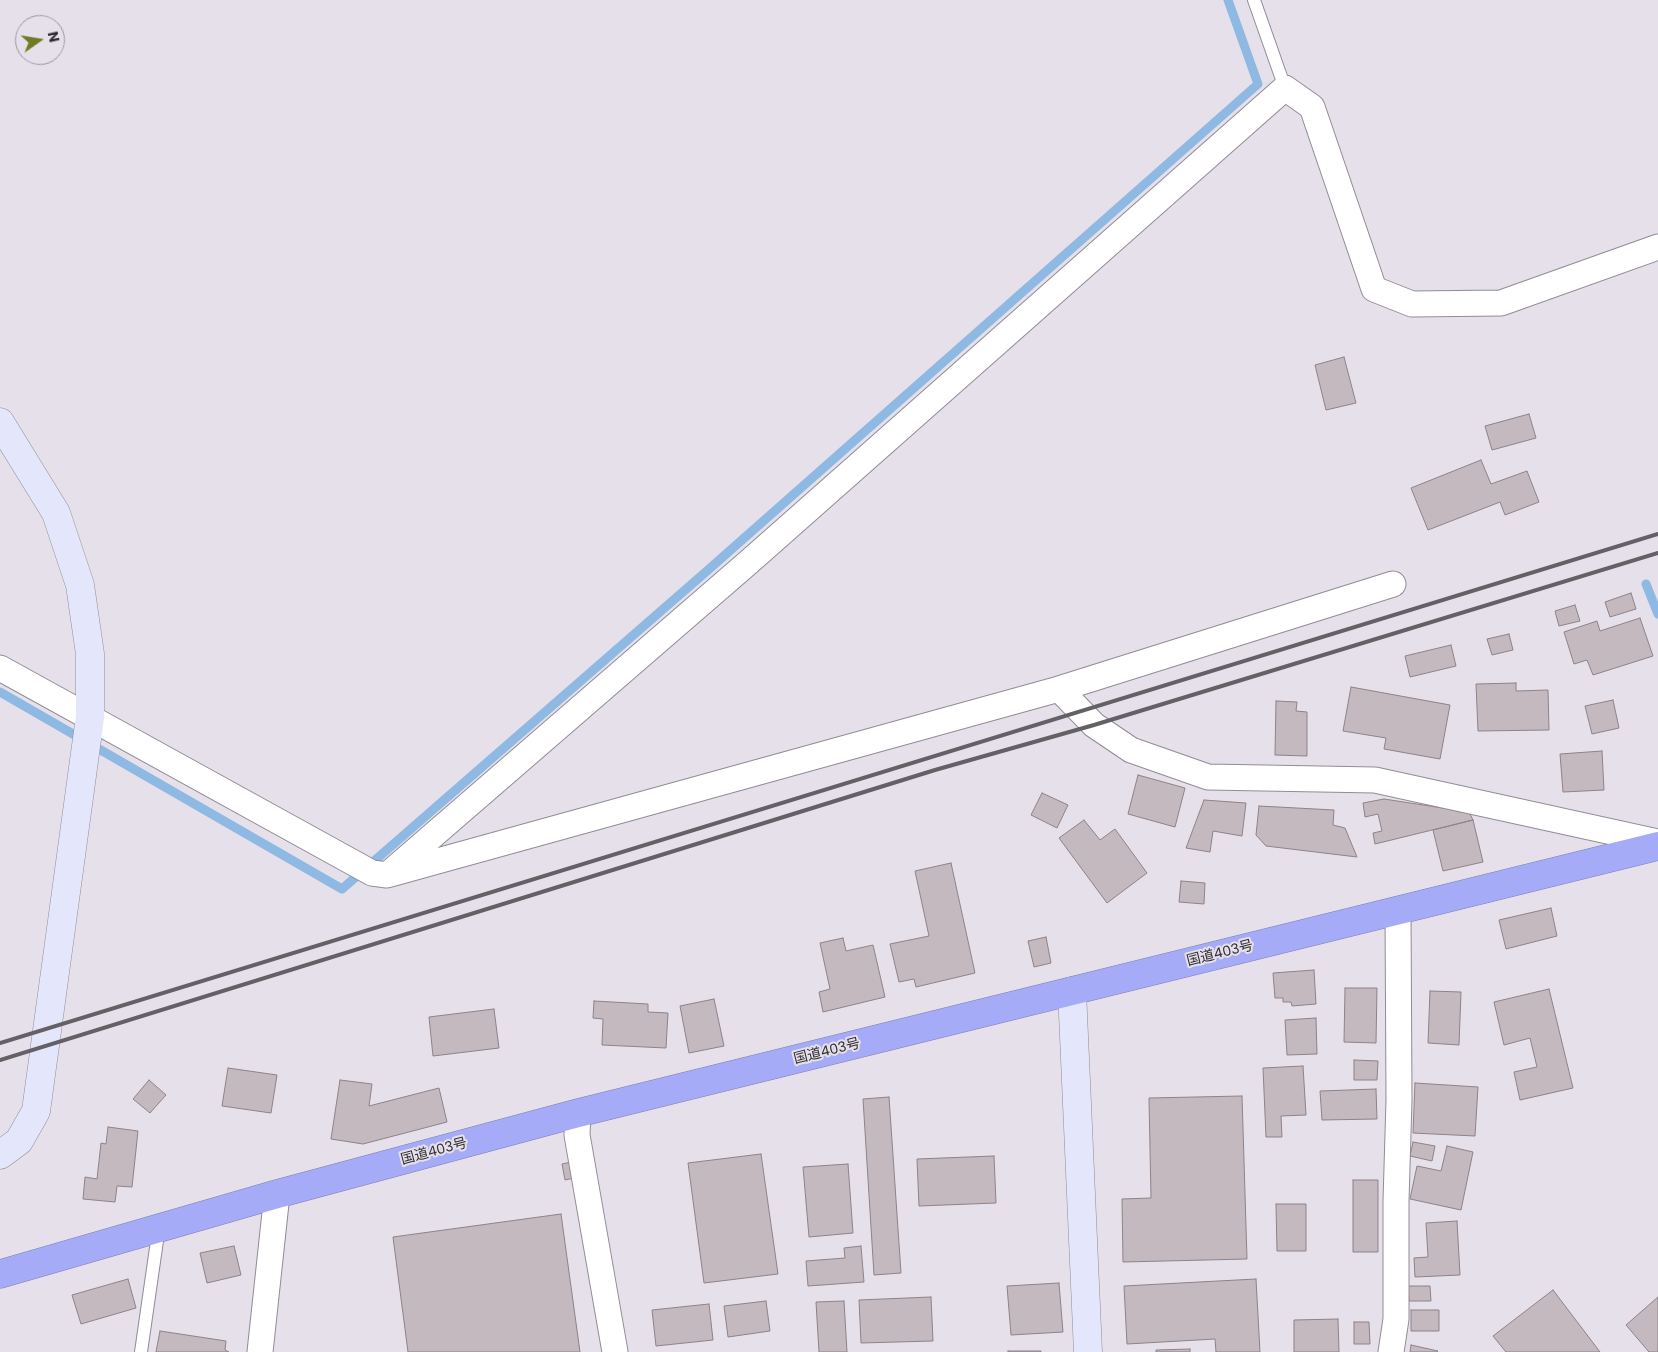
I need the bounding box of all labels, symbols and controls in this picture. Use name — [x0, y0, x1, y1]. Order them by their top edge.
north arrow — [15, 15, 65, 65]
text: N — [43, 29, 65, 44]
street label: 国道403号 — [1185, 938, 1255, 970]
street label: 国道403号 — [792, 1036, 862, 1068]
street label: 国道403号 — [399, 1135, 469, 1169]

